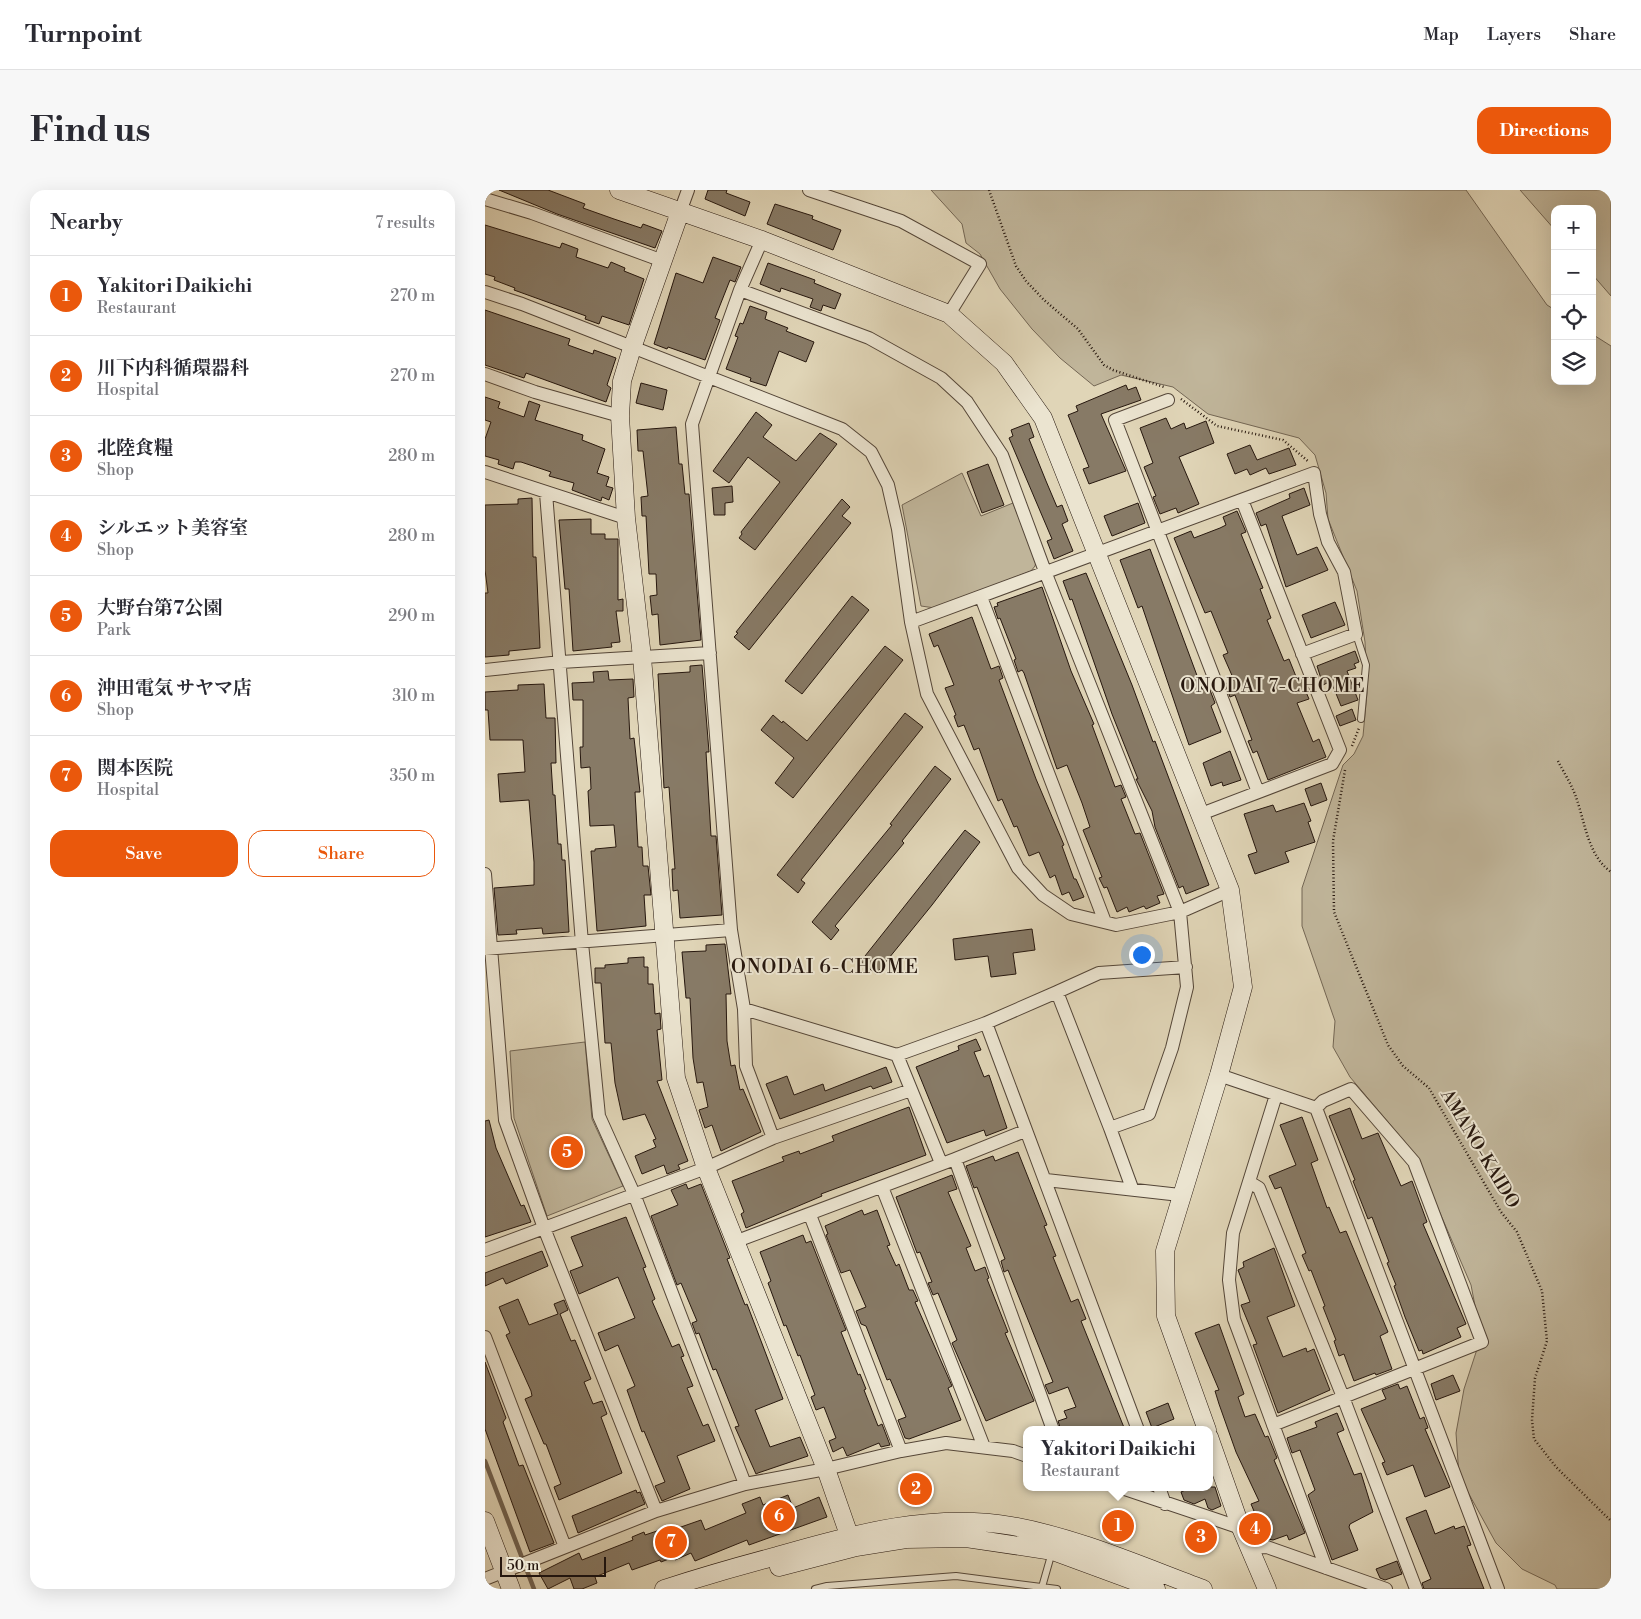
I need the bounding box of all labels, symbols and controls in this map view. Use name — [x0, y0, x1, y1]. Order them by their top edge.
text: Turnpoint — [25, 20, 142, 50]
text: Map — [1424, 23, 1459, 46]
text: Layers — [1487, 23, 1541, 46]
text: Share — [1569, 23, 1616, 46]
button: Directions — [1477, 107, 1611, 154]
text: Find us — [30, 109, 150, 152]
map controls — [1551, 205, 1596, 385]
button: + — [1551, 205, 1596, 250]
text: Nearby — [50, 210, 123, 236]
text: 7 results — [375, 213, 435, 233]
button: − — [1551, 250, 1596, 295]
text: Yakitori Daikichi — [97, 274, 252, 298]
text: 1 — [62, 286, 70, 306]
text: 270 m — [390, 286, 435, 306]
button: locate — [1551, 295, 1596, 340]
text: Restaurant — [97, 298, 176, 318]
button: layers — [1551, 340, 1596, 385]
text: 川下内科循環器科 — [97, 356, 249, 380]
text: 2 — [61, 366, 71, 386]
text: 270 m — [390, 366, 435, 386]
text: Hospital — [97, 380, 159, 400]
text: 北陸食糧 — [97, 436, 173, 460]
text: 3 — [61, 446, 71, 466]
text: 280 m — [388, 446, 435, 466]
text: Shop — [97, 460, 134, 480]
text: シルエット美容室 — [97, 516, 248, 540]
text: 4 — [61, 526, 71, 546]
text: 280 m — [388, 526, 435, 546]
text: Shop — [97, 540, 134, 560]
text: 大野台第7公園 — [97, 596, 222, 620]
text: 5 — [61, 606, 71, 626]
text: 290 m — [388, 606, 435, 626]
text: Park — [97, 620, 130, 640]
district label: ONODAI 7-CHOME — [1180, 674, 1366, 698]
text: 沖田電気 サヤマ店 — [97, 676, 252, 700]
text: 6 — [61, 686, 71, 706]
text: 310 m — [392, 686, 435, 706]
text: Shop — [97, 700, 134, 720]
text: 関本医院 — [97, 756, 173, 780]
text: 7 — [61, 766, 71, 786]
text: 350 m — [389, 766, 435, 786]
text: Hospital — [97, 780, 159, 800]
button: Save — [50, 830, 238, 877]
button: Share — [248, 830, 435, 877]
your location — [1129, 942, 1155, 968]
district label: ONODAI 6-CHOME — [731, 955, 919, 979]
street label: AMANO-KAIDO — [1435, 1084, 1525, 1213]
pin: 5 — [551, 1133, 583, 1171]
popup — [1023, 1426, 1213, 1491]
text: Yakitori Daikichi — [1040, 1437, 1196, 1461]
text: Restaurant — [1040, 1461, 1120, 1481]
pin: 2 — [900, 1470, 932, 1508]
pin: 6 — [763, 1497, 795, 1535]
pin: 1 — [1102, 1507, 1134, 1545]
pin: 4 — [1239, 1510, 1271, 1548]
pin: 3 — [1185, 1518, 1217, 1556]
pin: 7 — [655, 1523, 687, 1561]
scale bar — [500, 1554, 606, 1577]
text: 50 m — [507, 1557, 539, 1575]

